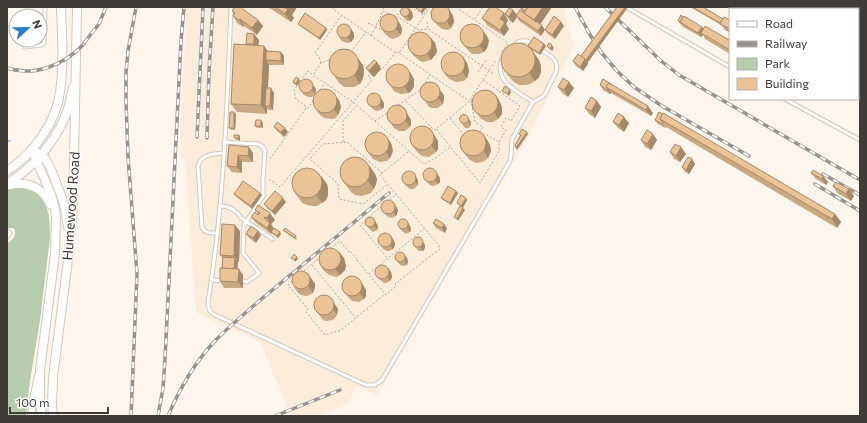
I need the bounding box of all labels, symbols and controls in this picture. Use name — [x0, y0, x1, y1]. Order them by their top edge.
north arrow — [8, 8, 48, 48]
legend — [729, 8, 859, 100]
text: Road — [765, 16, 793, 30]
text: N — [30, 18, 45, 30]
text: Railway — [765, 36, 807, 50]
text: Park — [765, 56, 791, 70]
text: Building — [765, 76, 809, 90]
street label: Humewood Road — [58, 151, 83, 261]
scale bar — [10, 389, 108, 415]
text: 100 m — [16, 395, 50, 409]

